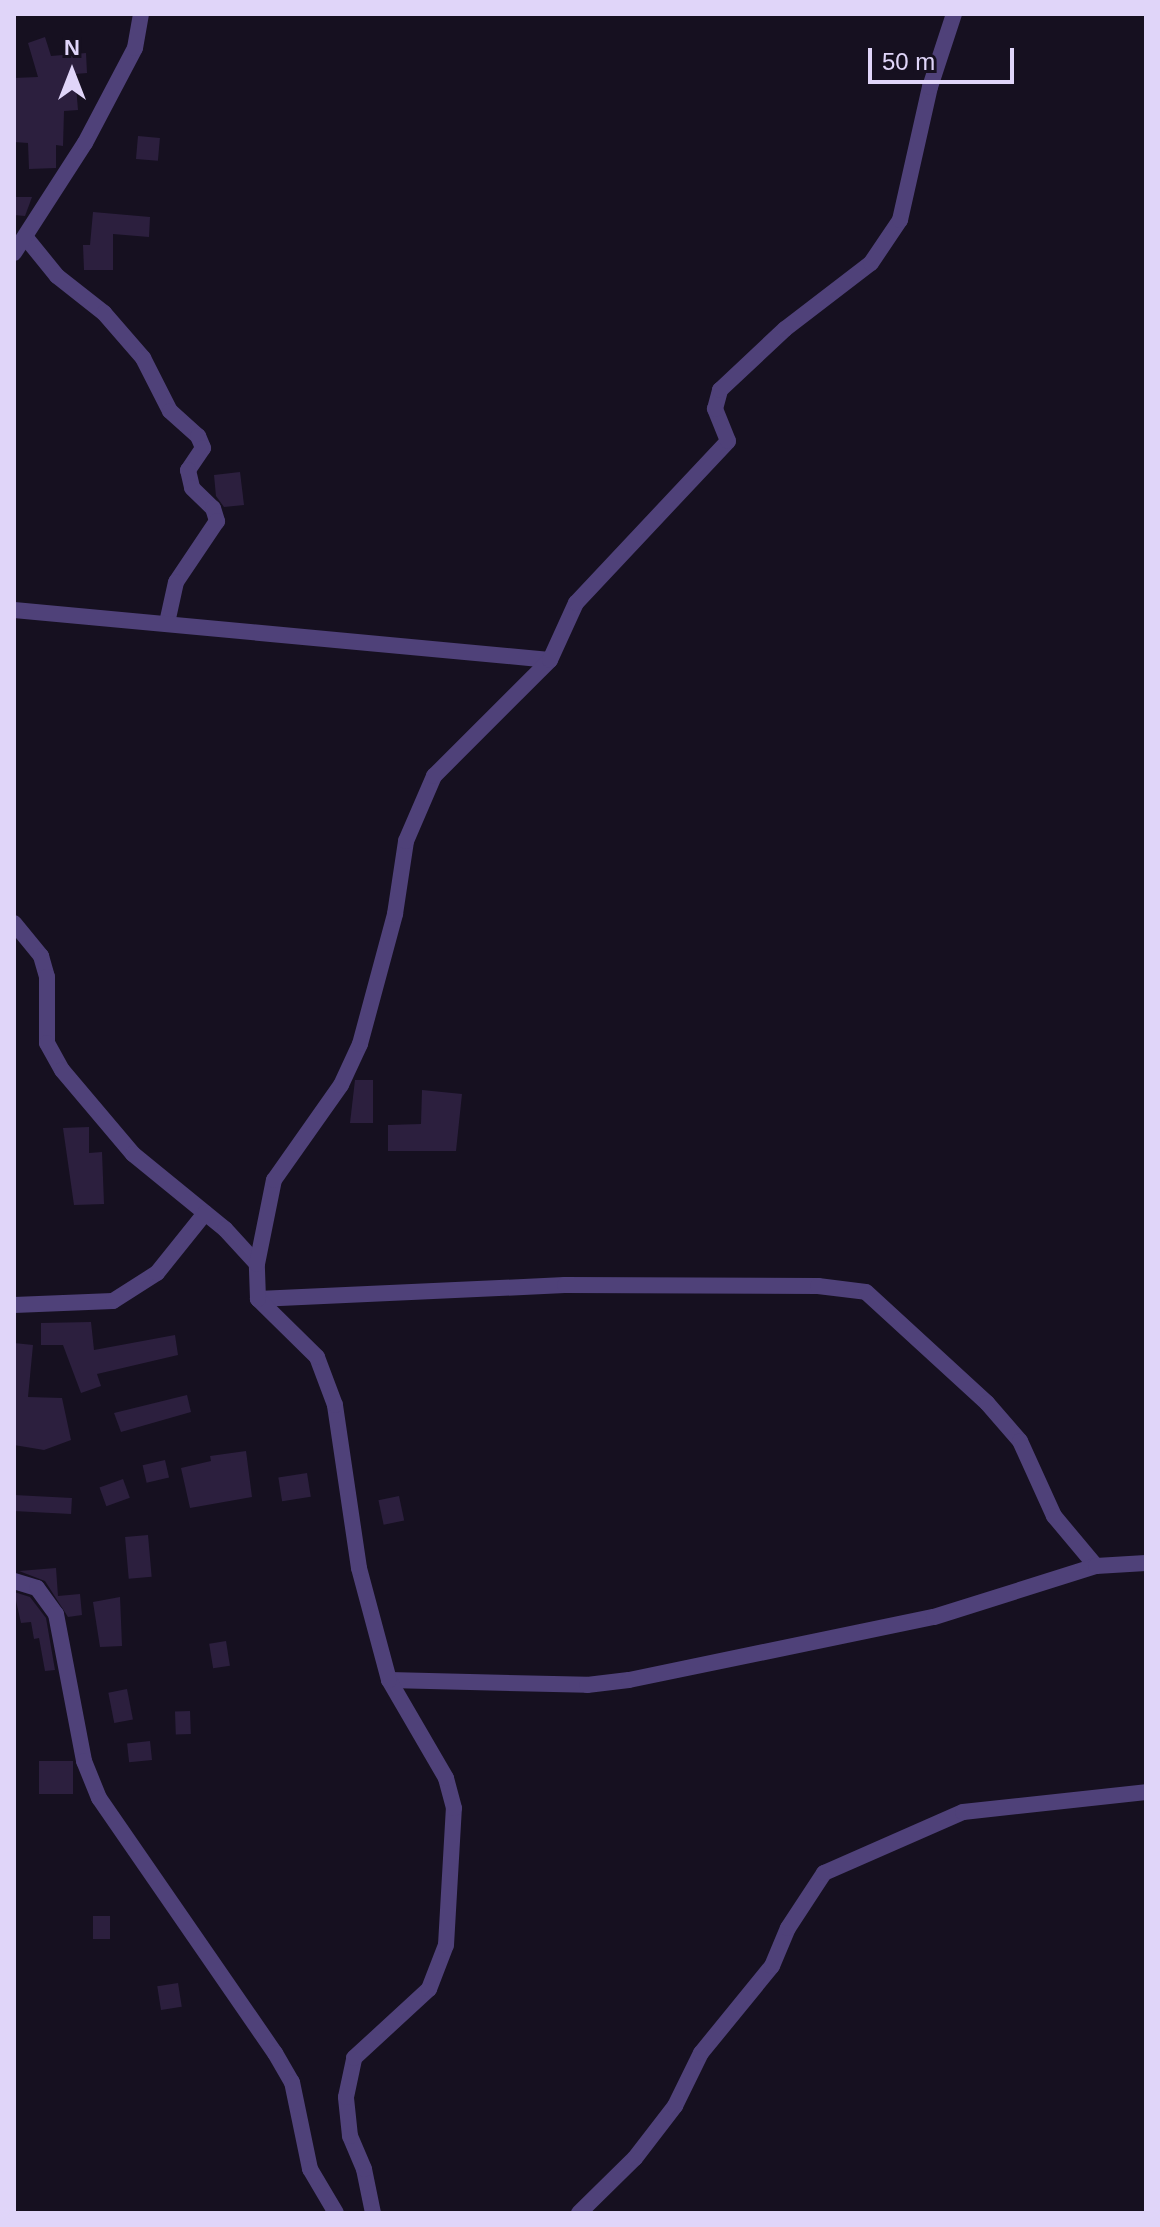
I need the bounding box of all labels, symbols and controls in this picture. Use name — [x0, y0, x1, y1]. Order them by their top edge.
north arrow — [32, 32, 112, 112]
scale bar — [872, 32, 1018, 82]
text: N — [64, 35, 80, 60]
text: 50 m — [882, 48, 935, 75]

